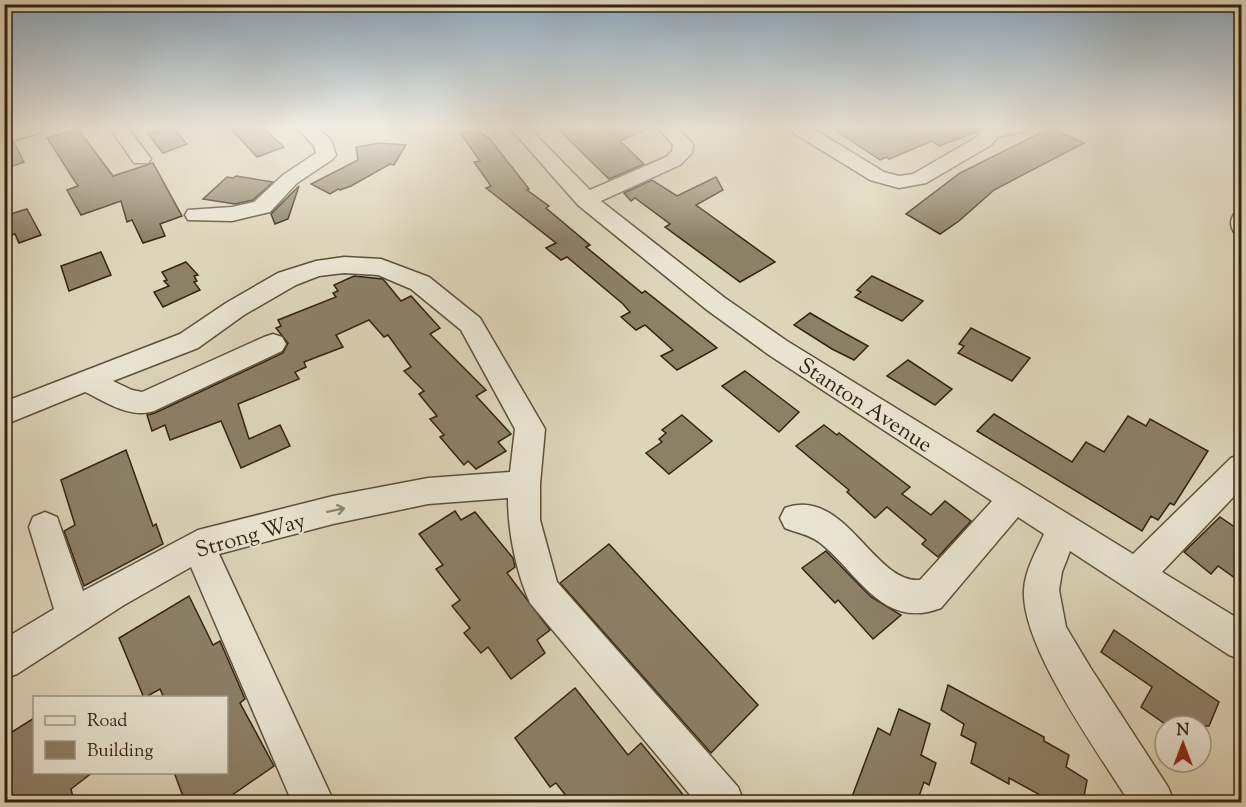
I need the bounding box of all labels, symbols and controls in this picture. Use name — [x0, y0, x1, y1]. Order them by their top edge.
street label: Stanton Avenue — [791, 351, 938, 462]
one-way arrow — [326, 504, 346, 515]
street label: Strong Way — [192, 506, 310, 568]
legend — [33, 696, 228, 774]
text: Road — [87, 709, 127, 735]
north arrow — [1153, 714, 1213, 774]
text: N — [1177, 720, 1190, 743]
text: Building — [87, 739, 153, 765]

